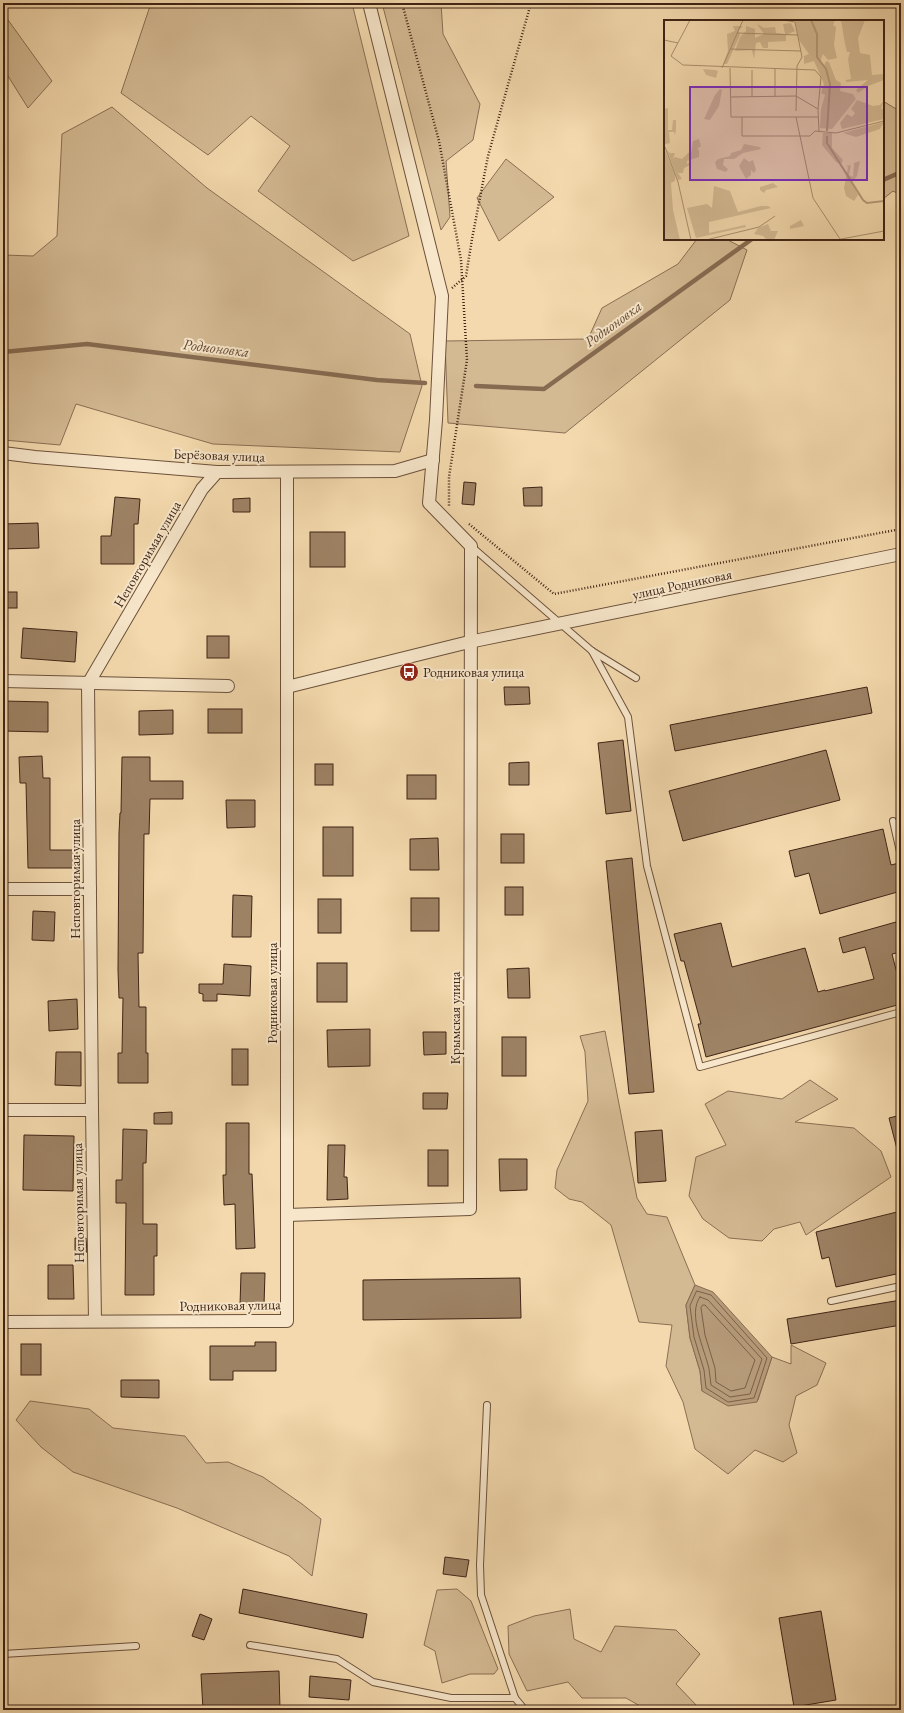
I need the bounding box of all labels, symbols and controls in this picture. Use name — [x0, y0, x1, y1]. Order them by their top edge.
inset map — [664, 20, 884, 240]
water label: Родионовка — [580, 296, 645, 351]
water label: Родионовка — [182, 334, 250, 361]
street label: Берёзовая улица — [173, 444, 266, 466]
street label: Неповторимая улица — [109, 497, 185, 611]
street label: улица Родниковая — [631, 565, 733, 603]
bus stop icon: Родниковая улица — [398, 661, 420, 683]
place label: Родниковая улица — [423, 663, 525, 681]
street label: Неповторимая улица — [66, 819, 84, 939]
street label: Родниковая улица — [263, 942, 281, 1044]
street label: Крымская улица — [446, 971, 464, 1065]
street label: Неповторимая улица — [68, 1142, 88, 1263]
street label: Родниковая улица — [179, 1295, 281, 1315]

